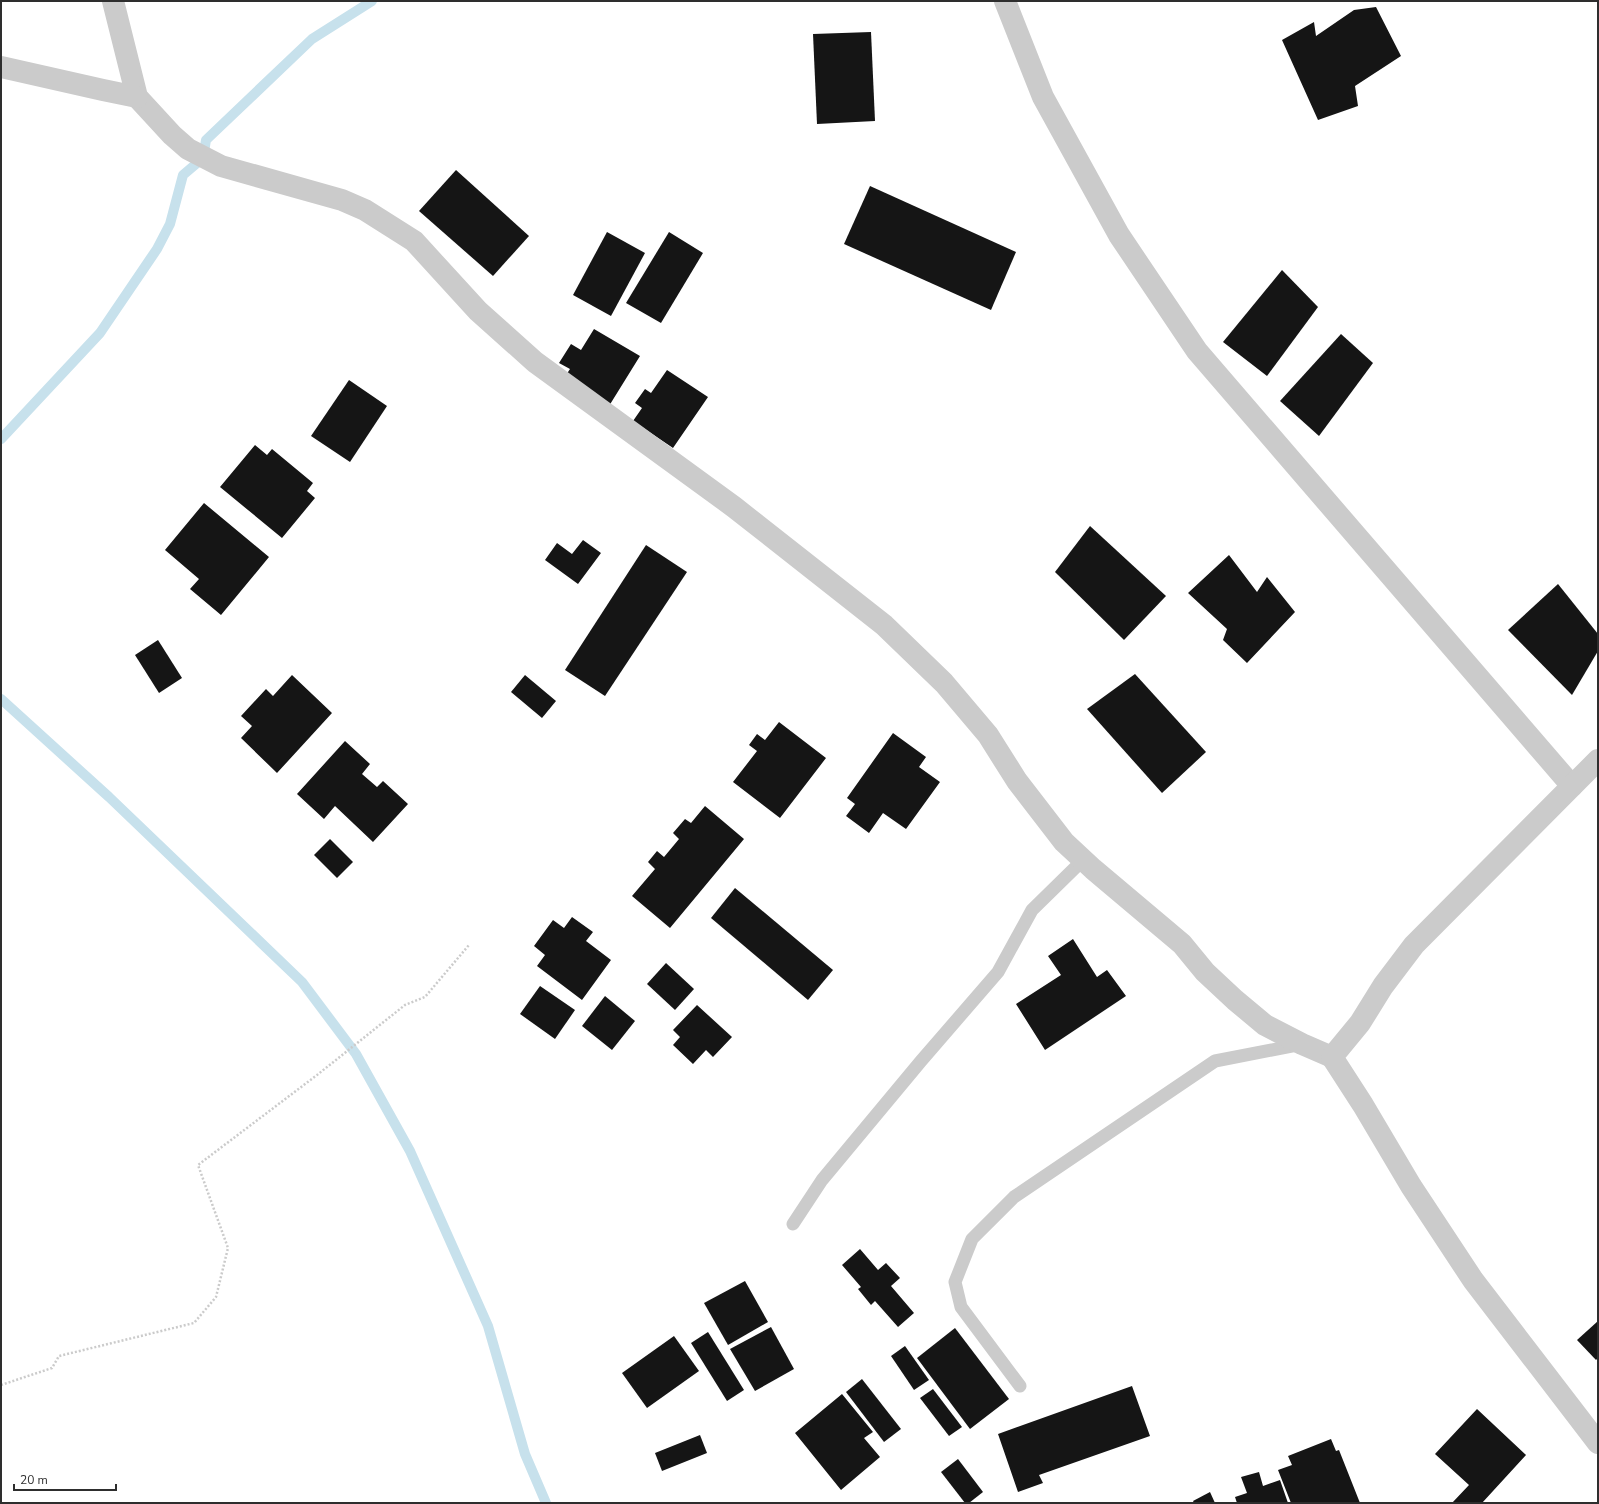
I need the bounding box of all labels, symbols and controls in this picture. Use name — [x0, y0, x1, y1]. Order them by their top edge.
scale bar — [14, 1466, 116, 1492]
text: 20 m — [20, 1472, 48, 1488]

